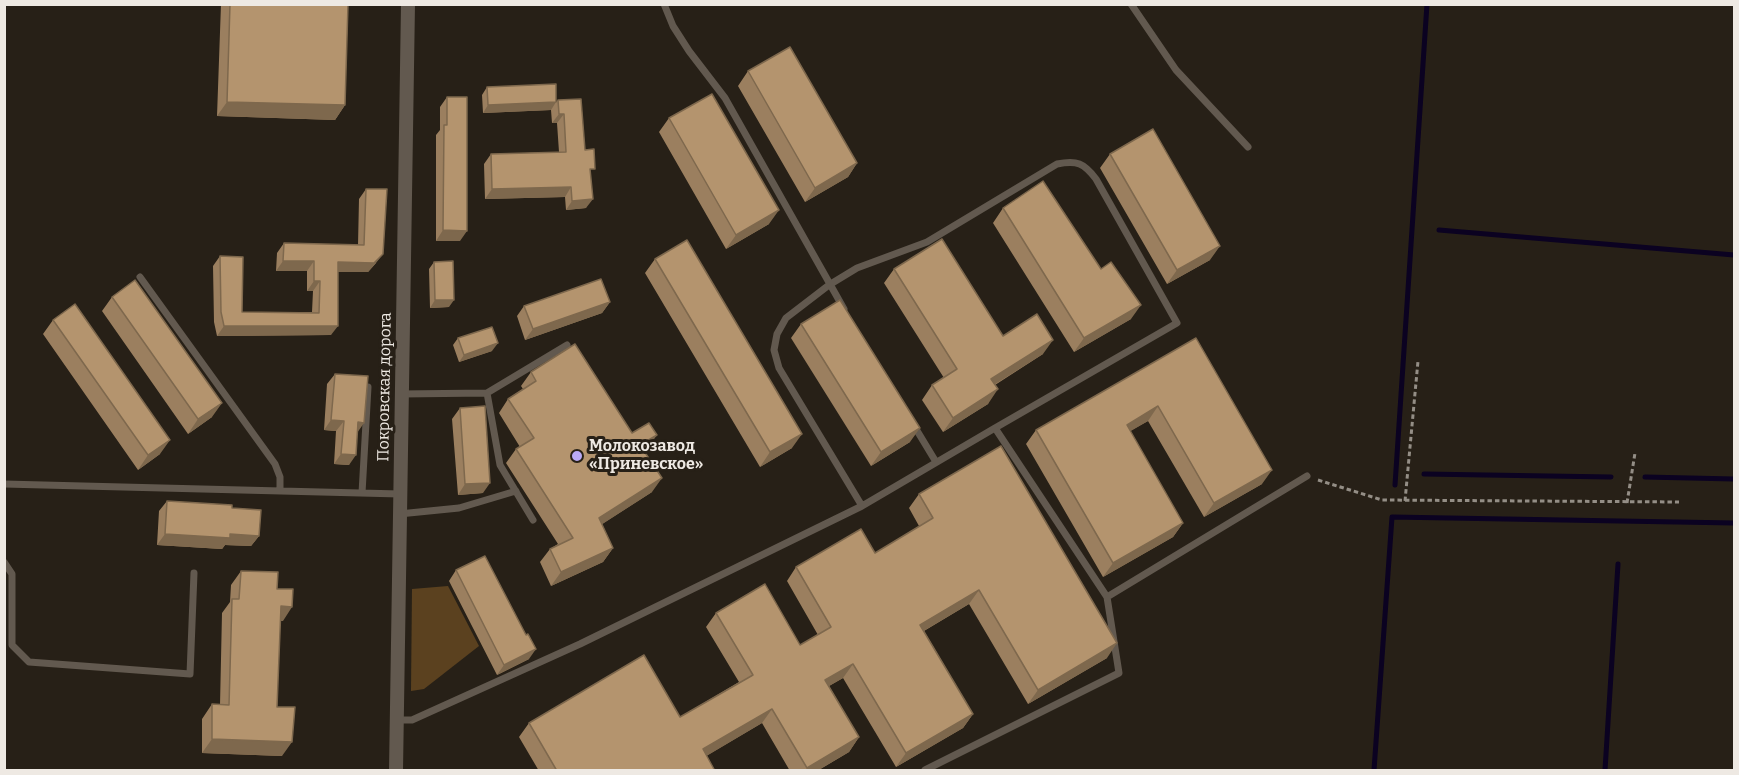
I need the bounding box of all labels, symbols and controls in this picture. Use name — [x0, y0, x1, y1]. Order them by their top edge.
street label: Покровская дорога — [374, 312, 396, 462]
place label: Молокозавод «Приневское» — [589, 437, 703, 475]
marker: Молокозавод «Приневское» — [570, 449, 584, 463]

